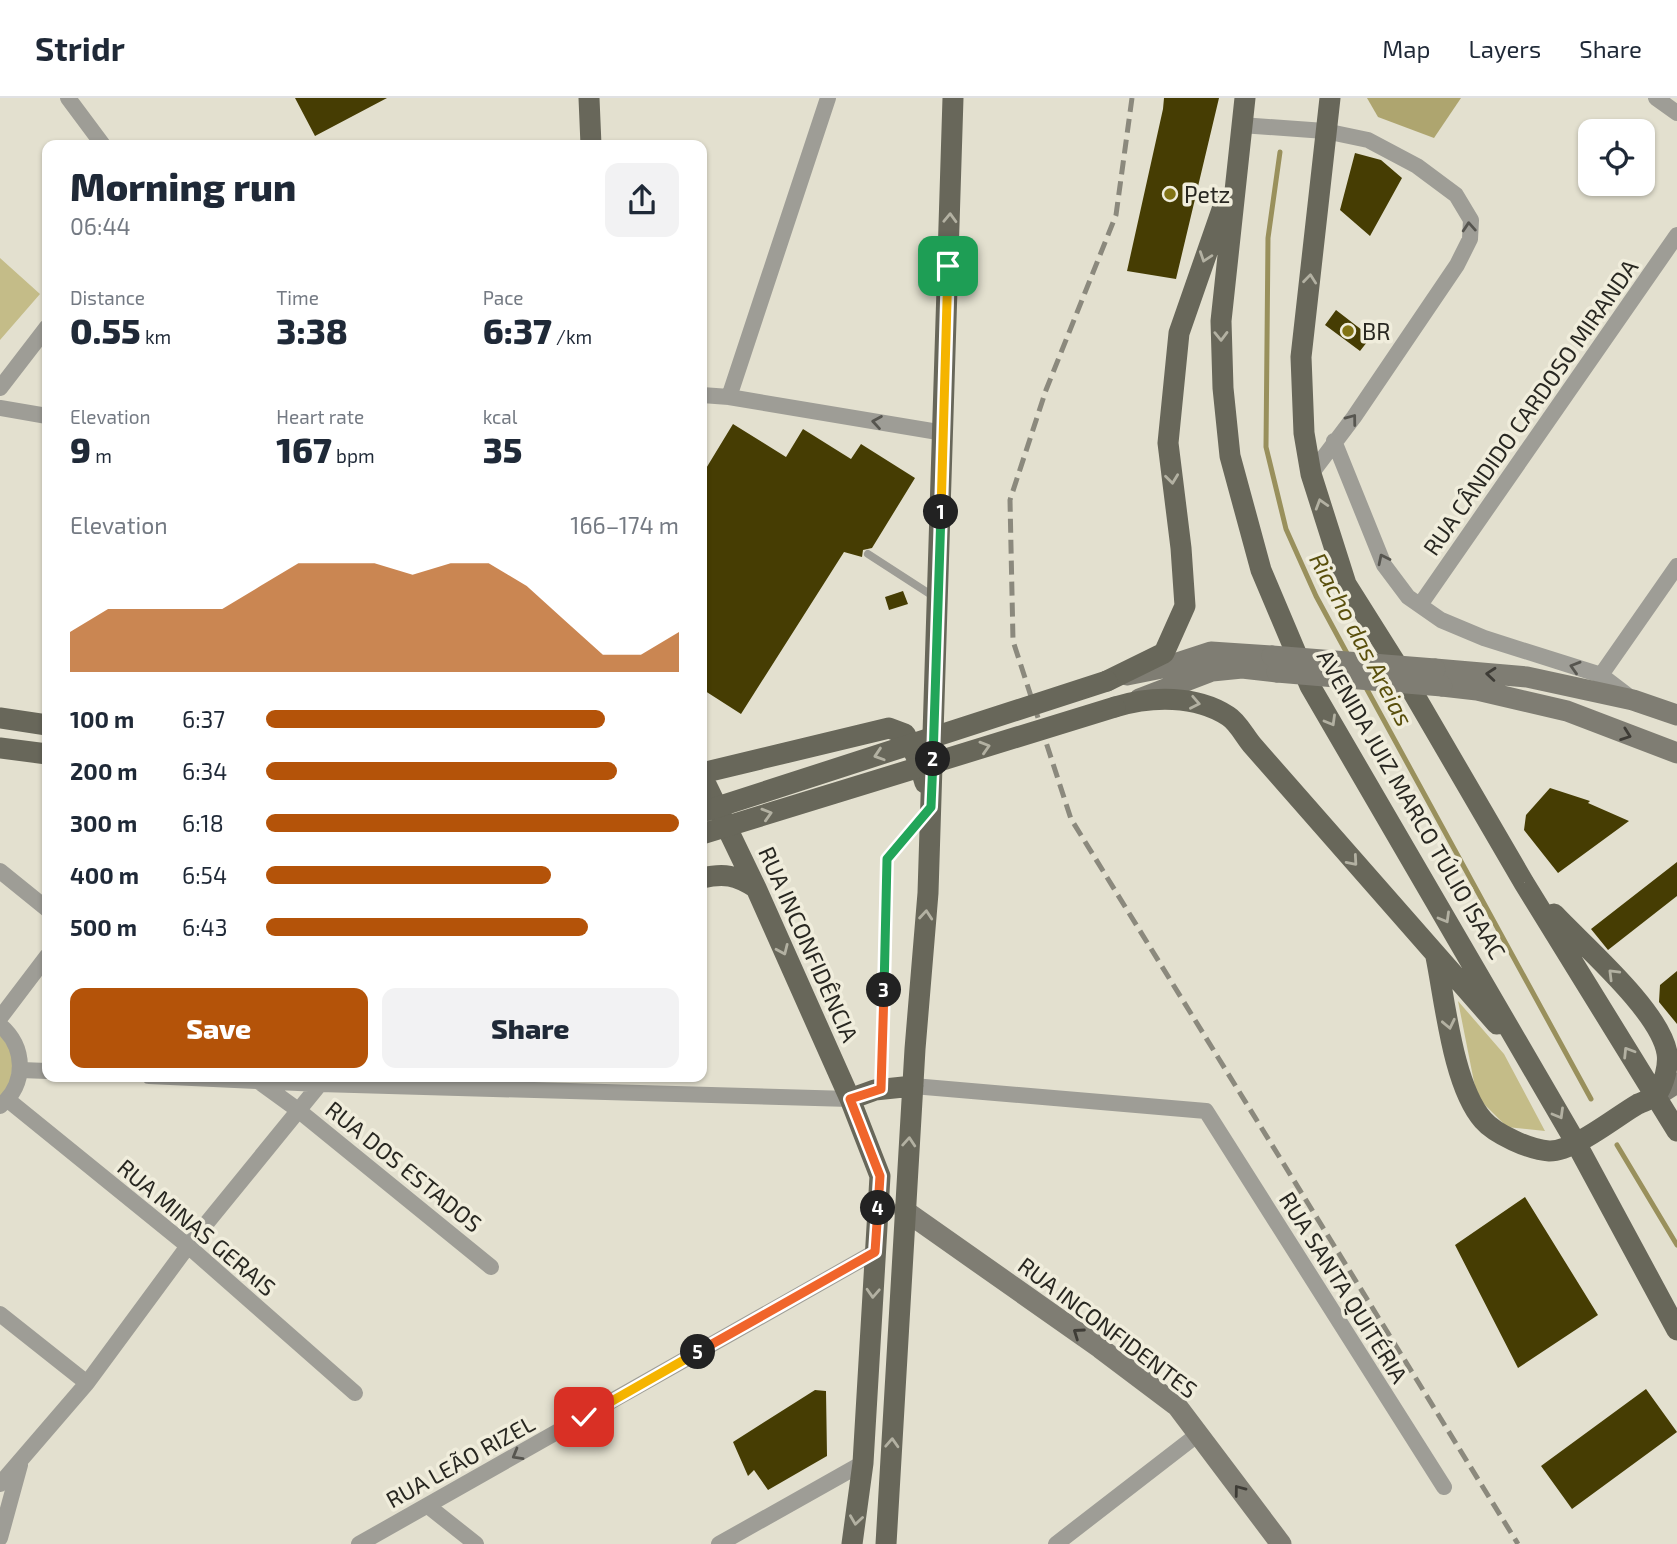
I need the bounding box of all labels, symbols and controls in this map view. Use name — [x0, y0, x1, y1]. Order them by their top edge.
text: Stridr — [35, 28, 125, 68]
text: Map — [1382, 34, 1430, 63]
text: Layers — [1468, 34, 1541, 63]
text: Share — [1579, 34, 1642, 63]
map controls — [1578, 119, 1655, 196]
button: locate — [1578, 119, 1655, 196]
text: Morning run — [70, 163, 296, 209]
button: share — [605, 163, 679, 237]
place label: Petz — [1184, 180, 1230, 208]
marker: Petz — [1162, 186, 1178, 202]
text: 06:44 — [70, 212, 131, 240]
one-way arrow — [942, 212, 957, 223]
one-way arrow — [1462, 221, 1477, 232]
pin — [918, 236, 978, 296]
icon: arrive — [929, 247, 967, 285]
one-way arrow — [1200, 250, 1214, 262]
street label: RUA CÂNDIDO CARDOSO MIRANDA — [1417, 253, 1644, 560]
one-way arrow — [1302, 273, 1317, 285]
text: Distance — [70, 286, 145, 309]
text: Time — [276, 286, 319, 309]
text: Pace — [483, 286, 524, 309]
text: 0.55 — [70, 309, 141, 351]
text: 3:38 — [276, 309, 348, 351]
text: 6:37 — [483, 309, 552, 351]
place label: BR — [1362, 317, 1390, 345]
marker: BR — [1340, 323, 1356, 339]
text: km — [141, 325, 171, 348]
text: /km — [552, 325, 592, 348]
one-way arrow — [1214, 331, 1229, 342]
text: Elevation — [70, 405, 151, 428]
text: Heart rate — [276, 405, 364, 428]
text: kcal — [483, 405, 517, 428]
one-way arrow — [1343, 414, 1356, 427]
one-way arrow — [871, 415, 883, 430]
text: 9 — [70, 428, 91, 470]
text: 167 — [276, 428, 332, 470]
text: 35 — [483, 428, 522, 470]
text: m — [91, 444, 112, 467]
text: bpm — [332, 444, 375, 467]
one-way arrow — [1165, 473, 1180, 485]
pin: 1 — [923, 494, 958, 530]
one-way arrow — [1314, 498, 1329, 510]
text: 1 — [936, 500, 945, 523]
text: Elevation — [70, 511, 168, 539]
text: 166–174 m — [570, 511, 679, 539]
water label: Riacho das Areias — [1304, 547, 1420, 731]
one-way arrow — [1377, 554, 1391, 566]
street label: AVENIDA JUIZ MARCO TÚLIO ISAAC — [1312, 644, 1512, 964]
one-way arrow — [1569, 660, 1581, 675]
one-way arrow — [1485, 667, 1496, 682]
one-way arrow — [1189, 695, 1201, 710]
text: 100 m — [70, 705, 134, 733]
text: 6:37 — [182, 705, 225, 733]
one-way arrow — [1322, 714, 1335, 727]
one-way arrow — [1619, 727, 1631, 741]
one-way arrow — [978, 741, 990, 755]
pin: 2 — [916, 742, 950, 776]
one-way arrow — [874, 747, 886, 761]
text: 2 — [927, 747, 938, 770]
text: 200 m — [70, 757, 138, 785]
text: 6:34 — [182, 757, 228, 785]
one-way arrow — [761, 807, 773, 822]
text: 300 m — [70, 809, 137, 837]
text: 6:18 — [182, 809, 224, 837]
street label: RUA INCONFIDÊNCIA — [753, 842, 865, 1047]
one-way arrow — [1345, 853, 1357, 866]
text: 400 m — [70, 861, 139, 889]
text: 6:54 — [182, 861, 227, 889]
one-way arrow — [918, 909, 933, 920]
one-way arrow — [1437, 910, 1450, 923]
text: 500 m — [70, 913, 137, 941]
text: 6:43 — [182, 913, 228, 941]
one-way arrow — [775, 943, 789, 955]
one-way arrow — [1609, 970, 1622, 983]
pin: 3 — [866, 972, 902, 1008]
text: 3 — [878, 978, 889, 1001]
button: Save — [70, 988, 368, 1068]
button: Share — [382, 988, 679, 1068]
one-way arrow — [1441, 1018, 1455, 1030]
one-way arrow — [1624, 1047, 1637, 1060]
street label: RUA DOS ESTADOS — [320, 1095, 488, 1237]
one-way arrow — [1551, 1107, 1564, 1120]
one-way arrow — [901, 1136, 916, 1147]
street label: RUA MINAS GERAIS — [112, 1153, 282, 1301]
street label: RUA SANTA QUITÉRIA — [1274, 1186, 1415, 1388]
pin: 4 — [860, 1190, 896, 1226]
text: 4 — [871, 1196, 884, 1219]
street label: RUA INCONFIDENTES — [1013, 1251, 1203, 1403]
one-way arrow — [865, 1288, 880, 1299]
one-way arrow — [1073, 1329, 1086, 1341]
pin: 5 — [680, 1334, 716, 1370]
text: 5 — [692, 1340, 703, 1363]
pin — [554, 1387, 614, 1447]
icon: check — [565, 1398, 603, 1436]
street label: RUA LEÃO RIZEL — [381, 1409, 539, 1513]
one-way arrow — [884, 1437, 899, 1448]
one-way arrow — [512, 1447, 525, 1460]
one-way arrow — [1235, 1485, 1248, 1497]
one-way arrow — [848, 1514, 863, 1526]

